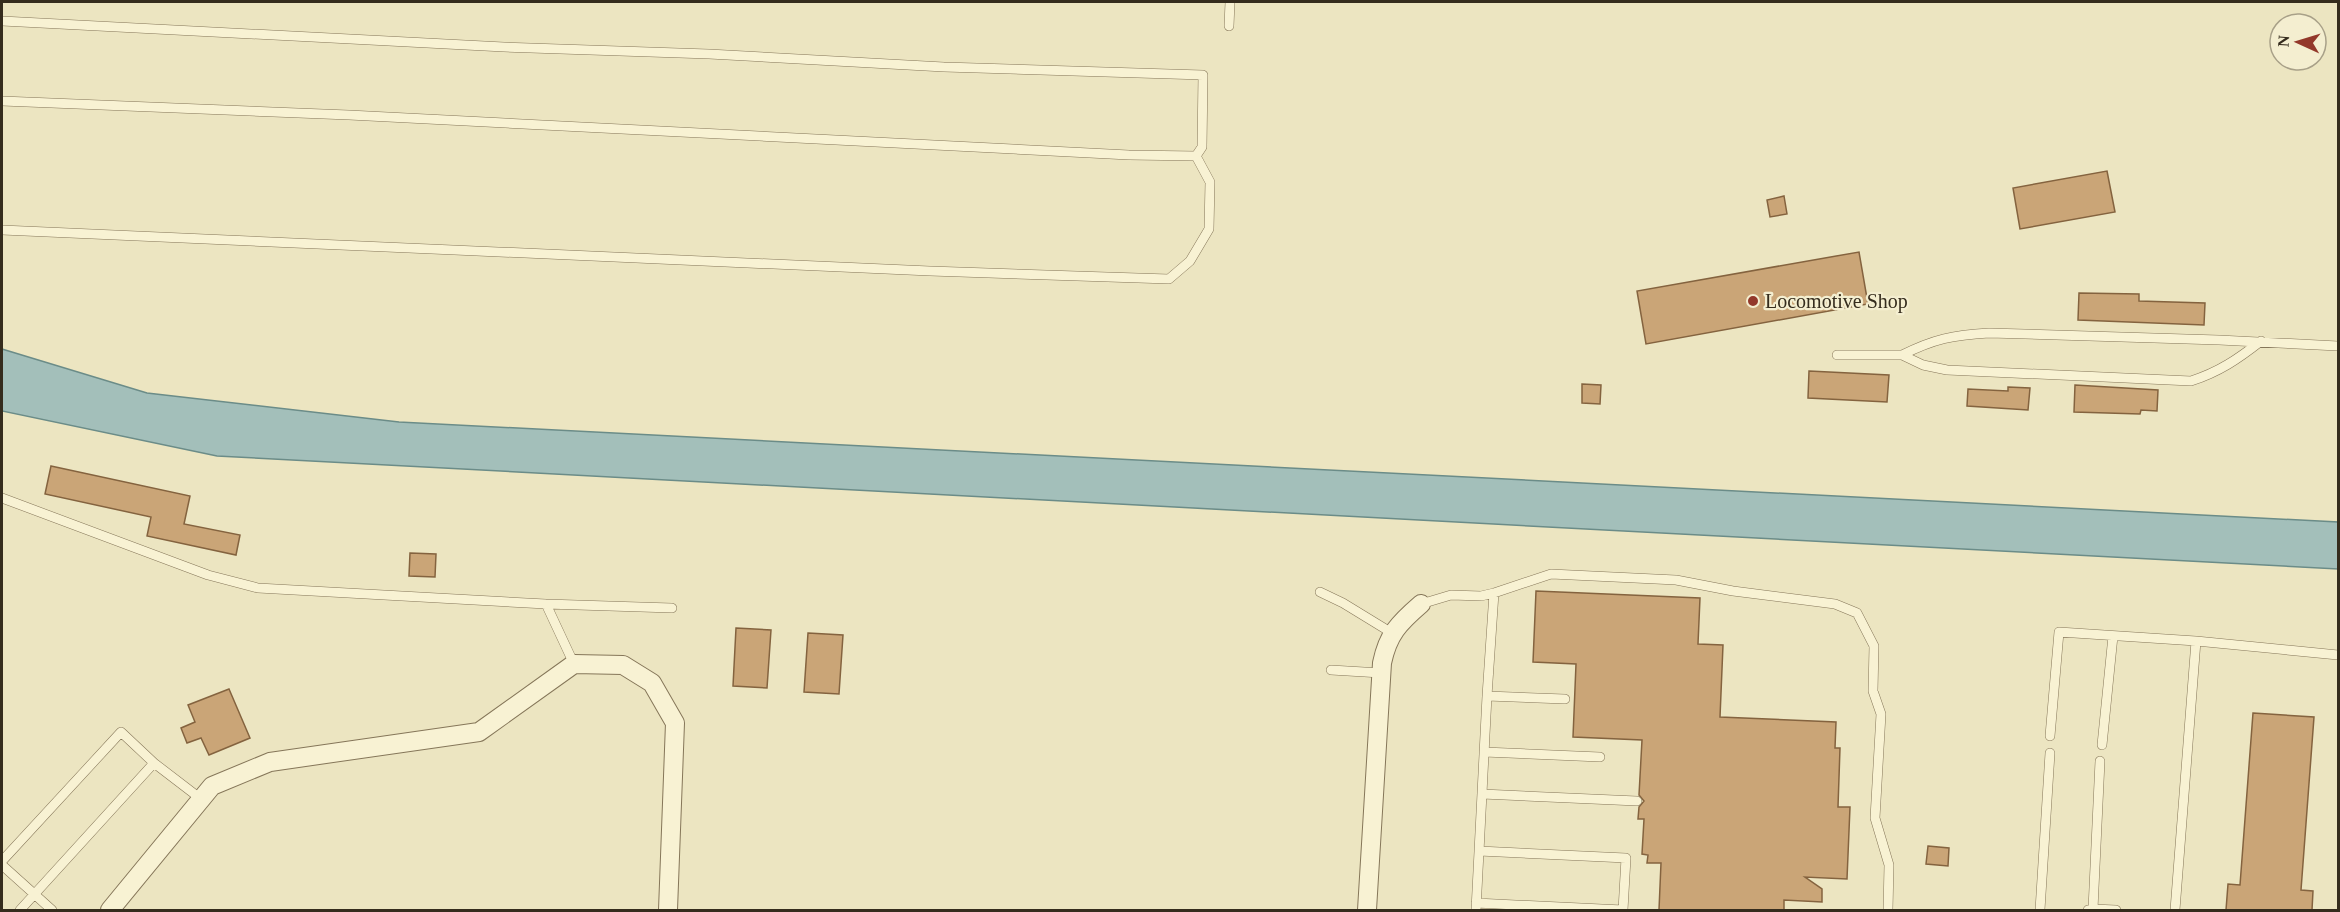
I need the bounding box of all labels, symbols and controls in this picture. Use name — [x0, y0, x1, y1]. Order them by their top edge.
north arrow — [2268, 12, 2328, 72]
text: N — [2275, 34, 2292, 47]
place label: Locomotive Shop — [1765, 290, 1908, 313]
marker: Locomotive Shop — [1746, 294, 1760, 308]

